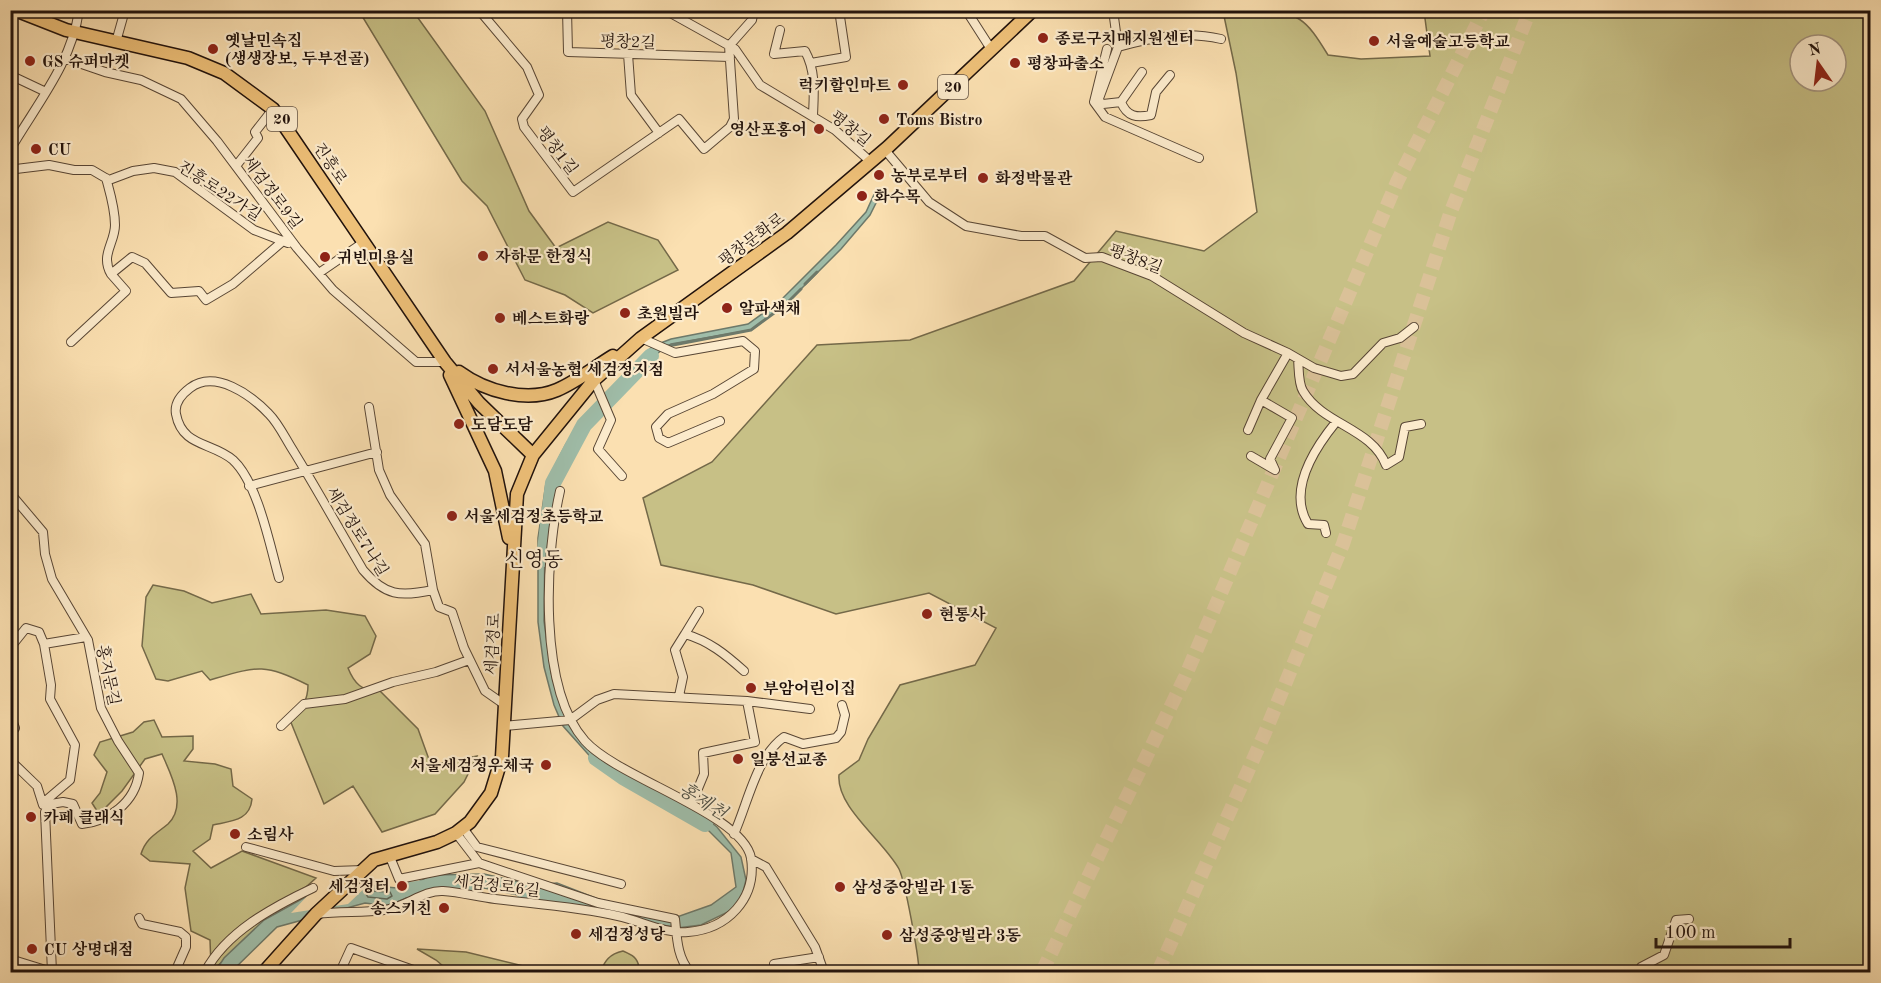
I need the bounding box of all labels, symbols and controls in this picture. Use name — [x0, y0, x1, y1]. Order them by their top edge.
place label: 종로구치매지원센터 — [1055, 29, 1194, 48]
place label: 옛날민속집 (생생장보, 두부전골) — [225, 31, 369, 68]
marker: 종로구치매지원센터 — [1036, 31, 1050, 45]
place label: 서울예술고등학교 — [1386, 32, 1510, 51]
street label: 평창2길 — [600, 33, 656, 52]
north arrow — [1788, 33, 1848, 93]
marker: 서울예술고등학교 — [1367, 34, 1381, 48]
text: N — [1807, 41, 1823, 60]
marker: 옛날민속집 (생생장보, 두부전골) — [206, 42, 220, 56]
place label: GS 슈퍼마켓 — [42, 52, 130, 71]
marker: GS 슈퍼마켓 — [23, 54, 37, 68]
place label: 평창파출소 — [1027, 54, 1105, 73]
marker: 평창파출소 — [1008, 56, 1022, 70]
road number: 20 — [938, 75, 968, 99]
place label: 럭키할인마트 — [798, 76, 892, 95]
marker: 럭키할인마트 — [896, 78, 910, 92]
road number: 20 — [267, 107, 297, 131]
street label: 평창길 — [827, 108, 873, 150]
marker: Toms Bistro — [877, 112, 891, 126]
place label: Toms Bistro — [896, 113, 982, 129]
place label: 영산포홍어 — [730, 120, 807, 139]
marker: 영산포홍어 — [812, 122, 826, 136]
street label: 평창1길 — [533, 124, 580, 178]
street label: 진흥로 — [310, 139, 351, 188]
marker: CU — [29, 142, 43, 156]
place label: CU — [48, 143, 72, 159]
street label: 세검정로9길 — [239, 153, 305, 233]
street label: 진흥로22가길 — [174, 157, 265, 224]
place label: 농부로부터 — [891, 166, 968, 185]
marker: 농부로부터 — [872, 168, 886, 182]
place label: 화정박물관 — [995, 169, 1073, 188]
marker: 화정박물관 — [976, 171, 990, 185]
place label: 화수목 — [874, 187, 921, 206]
marker: 화수목 — [855, 189, 869, 203]
street label: 평창문화로 — [716, 210, 788, 270]
street label: 평창8길 — [1106, 241, 1164, 277]
place label: 자하문 한정식 — [495, 247, 592, 266]
place label: 귀빈미용실 — [337, 248, 414, 267]
marker: 자하문 한정식 — [476, 249, 490, 263]
marker: 귀빈미용실 — [318, 250, 332, 264]
place label: 알파색채 — [739, 299, 801, 318]
marker: 알파색채 — [720, 301, 734, 315]
place label: 초원빌라 — [637, 304, 699, 323]
marker: 초원빌라 — [618, 306, 632, 320]
place label: 베스트화랑 — [512, 309, 590, 328]
marker: 베스트화랑 — [493, 311, 507, 325]
place label: 서서울농협 세검정지점 — [505, 360, 664, 379]
marker: 서서울농협 세검정지점 — [486, 362, 500, 376]
place label: 도담도담 — [471, 415, 533, 434]
marker: 도담도담 — [452, 417, 466, 431]
street label: 세검정로7나길 — [322, 484, 391, 580]
place label: 서울세검정초등학교 — [464, 507, 604, 526]
marker: 서울세검정초등학교 — [445, 509, 459, 523]
district label: 신영동 — [505, 549, 563, 571]
place label: 현통사 — [939, 605, 986, 624]
marker: 현통사 — [920, 607, 934, 621]
street label: 세검정로 — [483, 612, 504, 675]
street label: 홍지문길 — [93, 643, 123, 707]
place label: 부암어린이집 — [763, 679, 856, 698]
marker: 부암어린이집 — [744, 681, 758, 695]
place label: 일붕선교종 — [750, 750, 828, 769]
marker: 일붕선교종 — [731, 752, 745, 766]
place label: 서울세검정우체국 — [410, 756, 535, 775]
marker: 서울세검정우체국 — [539, 758, 553, 772]
water label: 홍제천 — [676, 779, 732, 824]
place label: 카페 클래식 — [43, 808, 125, 827]
marker: 카페 클래식 — [24, 810, 38, 824]
place label: 소림사 — [247, 825, 294, 844]
marker: 소림사 — [228, 827, 242, 841]
street label: 세검정로6길 — [453, 873, 541, 900]
place label: 세검정터 — [328, 877, 390, 896]
place label: 삼성중앙빌라 1동 — [852, 878, 974, 897]
marker: 세검정터 — [395, 879, 409, 893]
marker: 삼성중앙빌라 1동 — [833, 880, 847, 894]
place label: 송스키친 — [370, 899, 432, 918]
marker: 송스키친 — [437, 901, 451, 915]
scale bar — [1656, 911, 1790, 949]
text: 100 m — [1665, 924, 1716, 942]
place label: 세검정성당 — [588, 925, 666, 944]
place label: 삼성중앙빌라 3동 — [899, 926, 1021, 945]
marker: 세검정성당 — [569, 927, 583, 941]
marker: 삼성중앙빌라 3동 — [880, 928, 894, 942]
place label: CU 상명대점 — [44, 940, 134, 959]
marker: CU 상명대점 — [25, 942, 39, 956]

